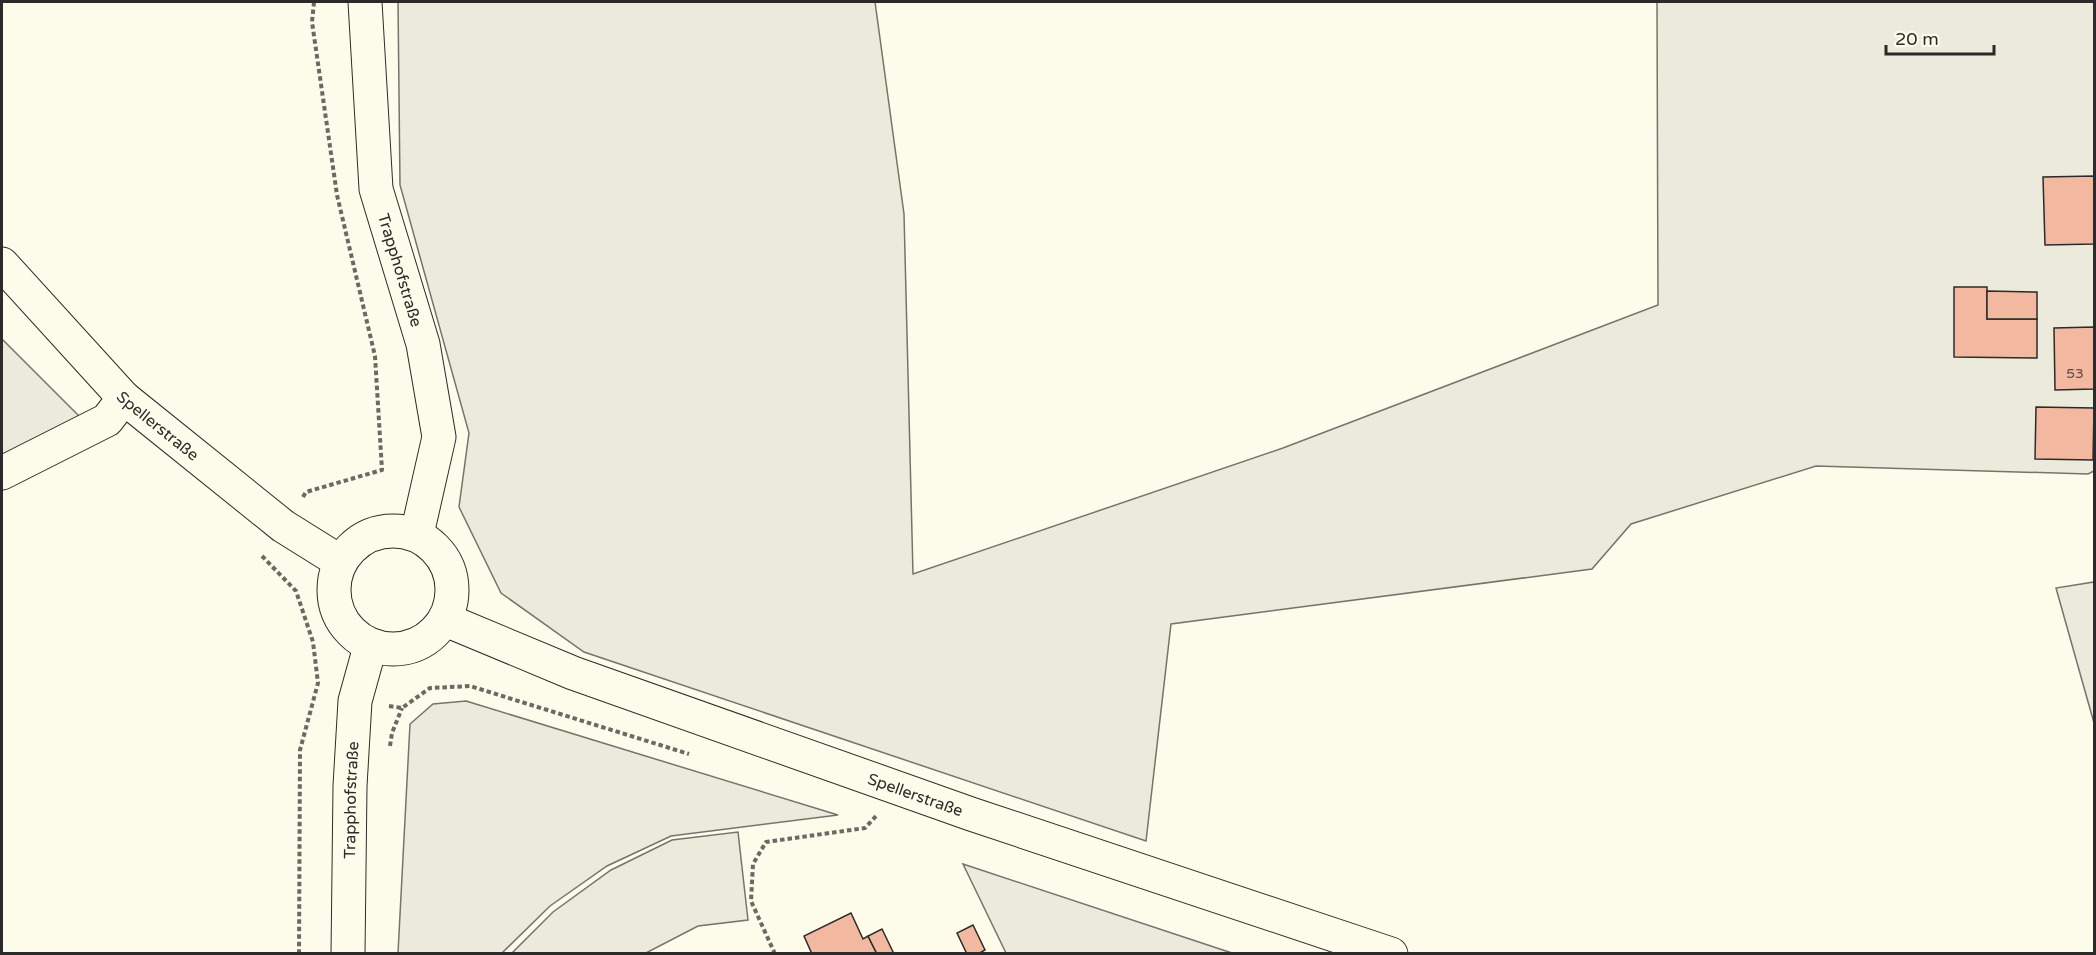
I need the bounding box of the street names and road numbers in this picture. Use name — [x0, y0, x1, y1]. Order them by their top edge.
street label: Trapphofstraße — [373, 211, 426, 329]
street label: Spellerstraße — [112, 387, 203, 465]
street label: Trapphofstraße — [340, 741, 364, 859]
street label: Spellerstraße — [865, 769, 966, 821]

